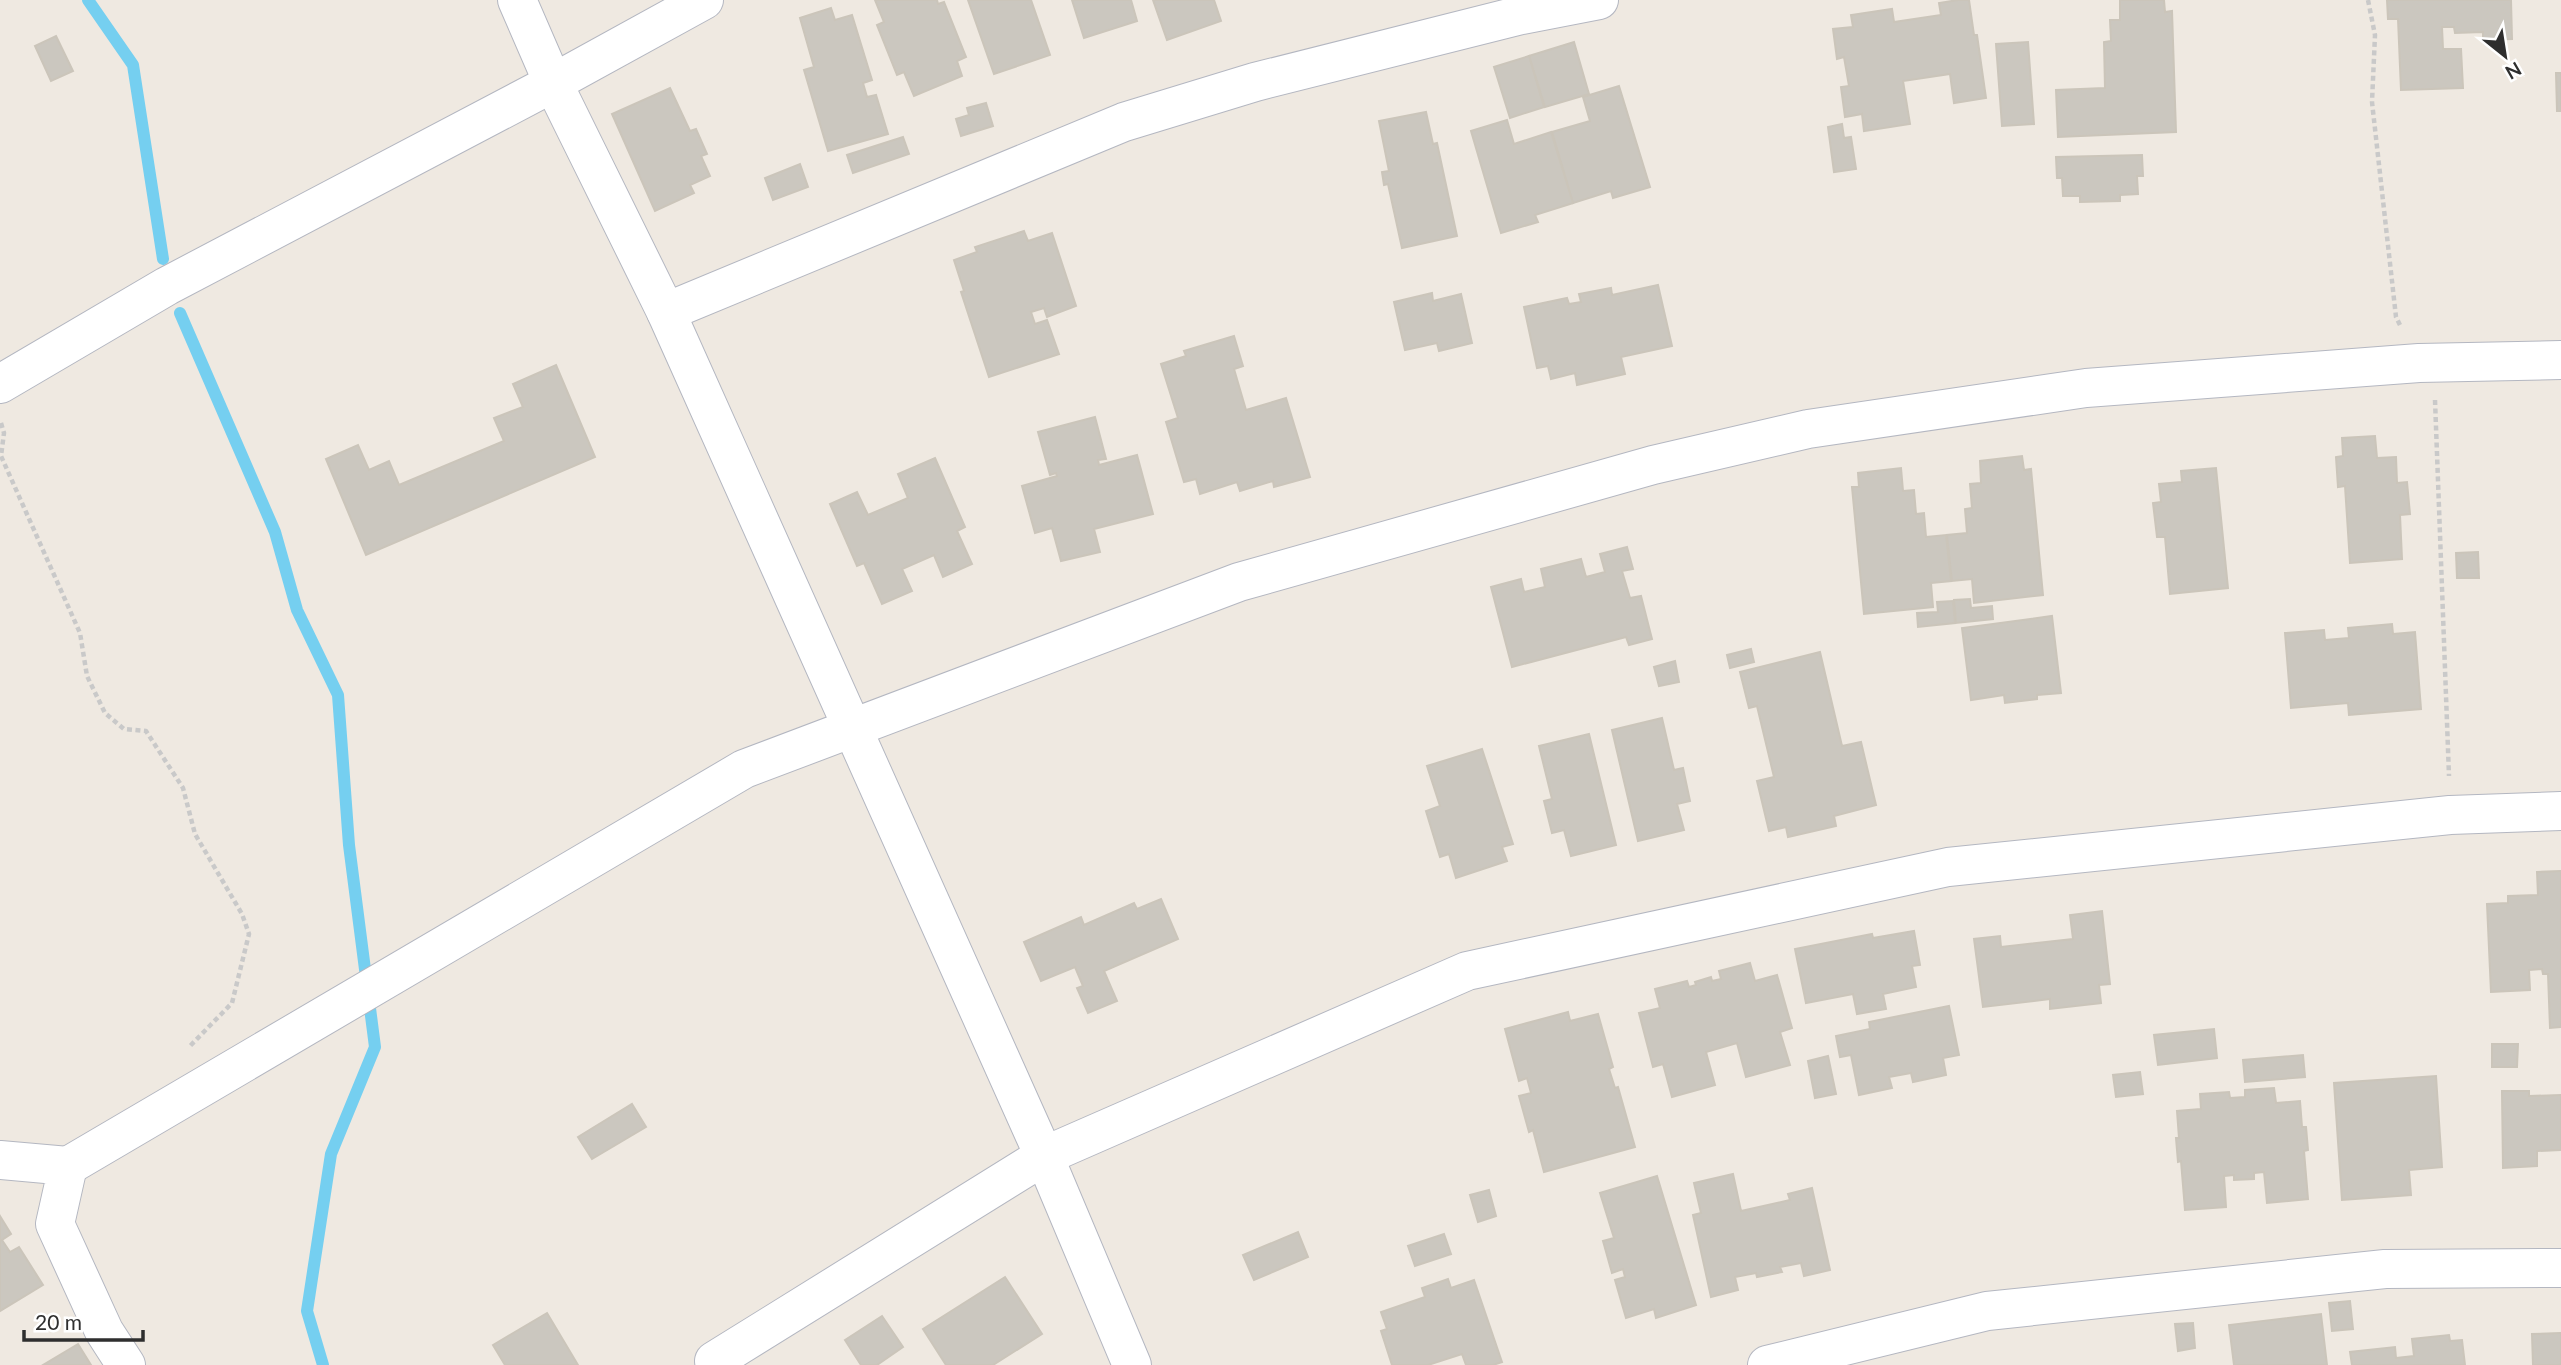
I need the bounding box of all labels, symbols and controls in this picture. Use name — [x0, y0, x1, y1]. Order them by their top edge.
north arrow — [2470, 21, 2540, 91]
text: N — [2502, 58, 2526, 85]
scale bar — [24, 1298, 144, 1342]
text: 20 m — [35, 1309, 82, 1334]

